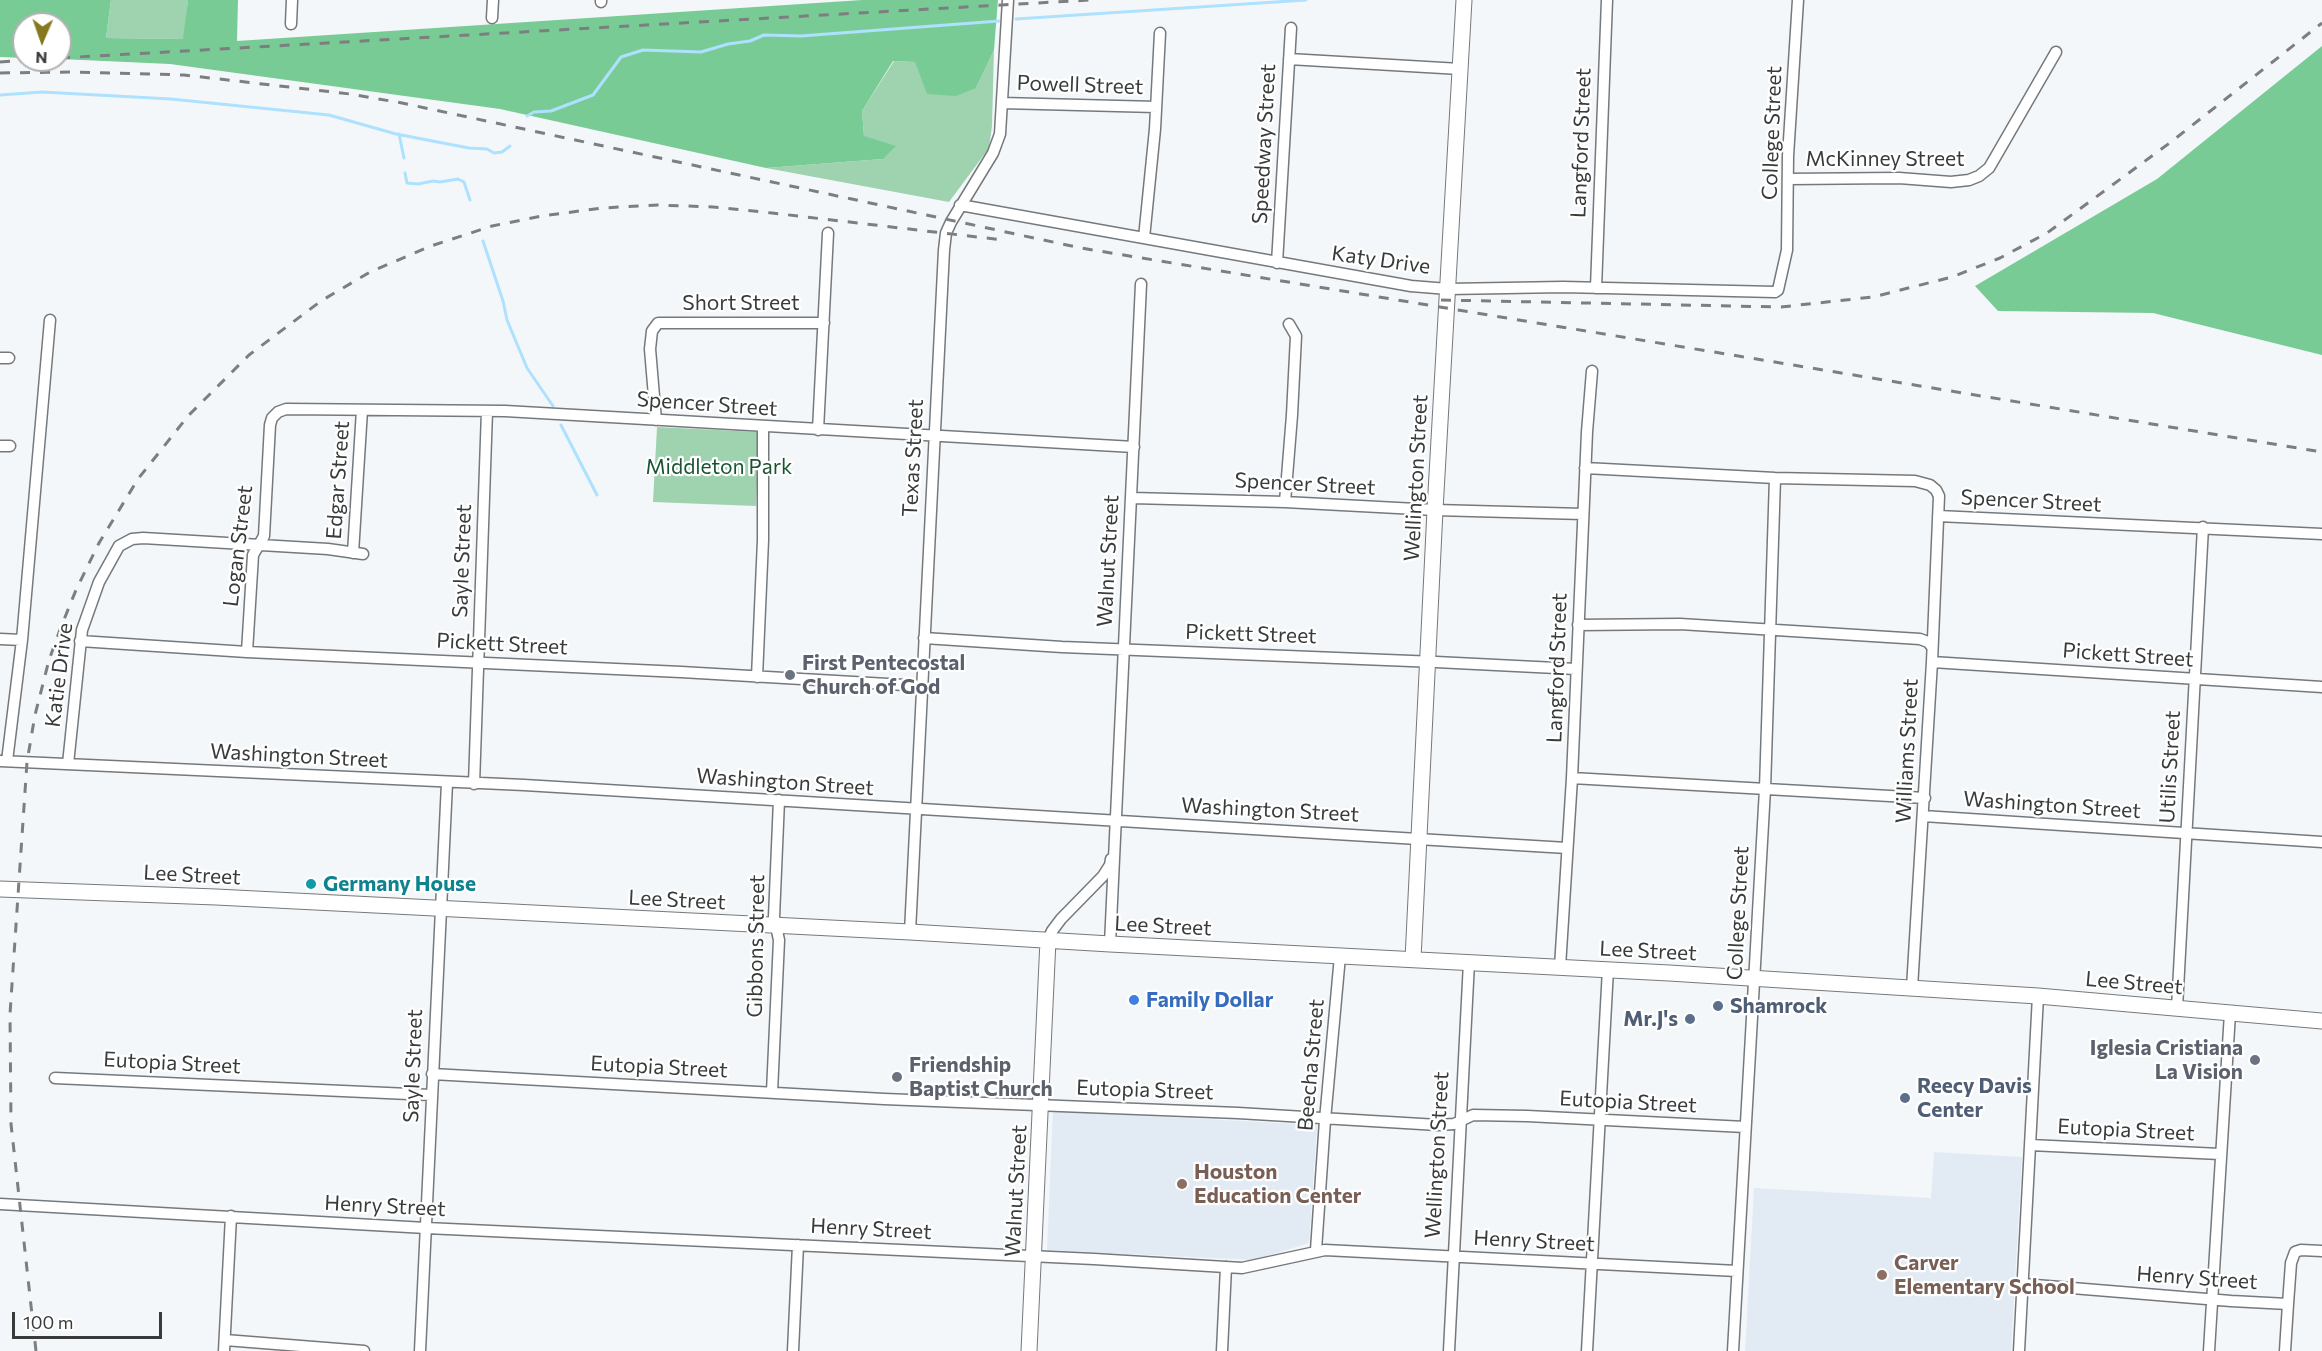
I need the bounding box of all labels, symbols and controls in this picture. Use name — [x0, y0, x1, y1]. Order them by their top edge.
north arrow — [12, 12, 72, 72]
text: N — [35, 49, 48, 68]
street label: Speedway Street — [1247, 63, 1281, 225]
street label: College Street — [1757, 65, 1787, 201]
street label: Langford Street — [1566, 67, 1596, 219]
street label: Powell Street — [1016, 70, 1144, 100]
street label: McKinney Street — [1805, 146, 1965, 172]
street label: Katy Drive — [1330, 241, 1432, 279]
street label: Short Street — [682, 290, 800, 316]
street label: Spencer Street — [636, 387, 778, 421]
street label: Wellington Street — [1399, 394, 1433, 562]
street label: Texas Street — [897, 398, 929, 518]
street label: Edgar Street — [321, 420, 355, 540]
park label: Middleton Park — [645, 454, 793, 480]
street label: Spencer Street — [1234, 468, 1376, 500]
street label: Logan Street — [218, 484, 258, 608]
street label: Spencer Street — [1960, 485, 2102, 517]
street label: Walnut Street — [1092, 494, 1124, 628]
street label: Sayle Street — [447, 504, 477, 618]
street label: Langford Street — [1542, 592, 1572, 744]
street label: Pickett Street — [1185, 619, 1317, 649]
street label: Katie Drive — [40, 621, 78, 729]
street label: Pickett Street — [436, 628, 568, 660]
street label: Pickett Street — [2062, 638, 2194, 672]
place label: First Pentecostal Church of God — [802, 650, 965, 700]
marker: First Pentecostal Church of God — [783, 668, 797, 682]
street label: Williams Street — [1891, 678, 1923, 824]
street label: Utilis Street — [2154, 710, 2186, 824]
street label: Washington Street — [209, 739, 389, 773]
street label: Washington Street — [695, 763, 875, 801]
street label: Washington Street — [1962, 786, 2142, 824]
street label: Washington Street — [1180, 793, 1360, 827]
street label: College Street — [1722, 845, 1754, 981]
street label: Lee Street — [143, 860, 241, 890]
place label: Germany House — [323, 871, 476, 897]
street label: Gibbons Street — [742, 874, 770, 1018]
marker: Germany House — [304, 877, 318, 891]
street label: Lee Street — [628, 885, 726, 915]
street label: Lee Street — [1114, 911, 1212, 941]
street label: Lee Street — [1599, 936, 1697, 966]
street label: Lee Street — [2084, 966, 2184, 1000]
place label: Family Dollar — [1146, 987, 1273, 1013]
marker: Family Dollar — [1127, 993, 1141, 1007]
place label: Shamrock — [1730, 993, 1827, 1019]
street label: Beecha Street — [1293, 998, 1329, 1132]
marker: Shamrock — [1711, 999, 1725, 1013]
place label: Mr.J's — [1623, 1006, 1678, 1032]
street label: Sayle Street — [398, 1009, 428, 1123]
marker: Mr.J's — [1683, 1012, 1697, 1026]
place label: Iglesia Cristiana La Vision — [2090, 1035, 2243, 1085]
street label: Eutopia Street — [103, 1047, 241, 1079]
street label: Eutopia Street — [590, 1051, 728, 1083]
place label: Friendship Baptist Church — [909, 1052, 1053, 1102]
marker: Iglesia Cristiana La Vision — [2248, 1053, 2262, 1067]
marker: Friendship Baptist Church — [890, 1070, 904, 1084]
street label: Wellington Street — [1420, 1071, 1454, 1239]
place label: Reecy Davis Center — [1917, 1073, 2032, 1123]
street label: Eutopia Street — [1076, 1075, 1214, 1105]
street label: Eutopia Street — [1559, 1086, 1697, 1118]
marker: Reecy Davis Center — [1898, 1091, 1912, 1105]
street label: Eutopia Street — [2057, 1114, 2195, 1146]
street label: Walnut Street — [1000, 1124, 1032, 1258]
place label: Houston Education Center — [1194, 1159, 1362, 1209]
marker: Houston Education Center — [1175, 1177, 1189, 1191]
street label: Henry Street — [324, 1190, 446, 1222]
street label: Henry Street — [810, 1213, 932, 1245]
street label: Henry Street — [1473, 1225, 1595, 1257]
place label: Carver Elementary School — [1894, 1250, 2075, 1300]
street label: Henry Street — [2136, 1261, 2258, 1295]
marker: Carver Elementary School — [1875, 1268, 1889, 1282]
scale bar — [15, 1300, 165, 1338]
text: 100 m — [23, 1311, 73, 1333]

